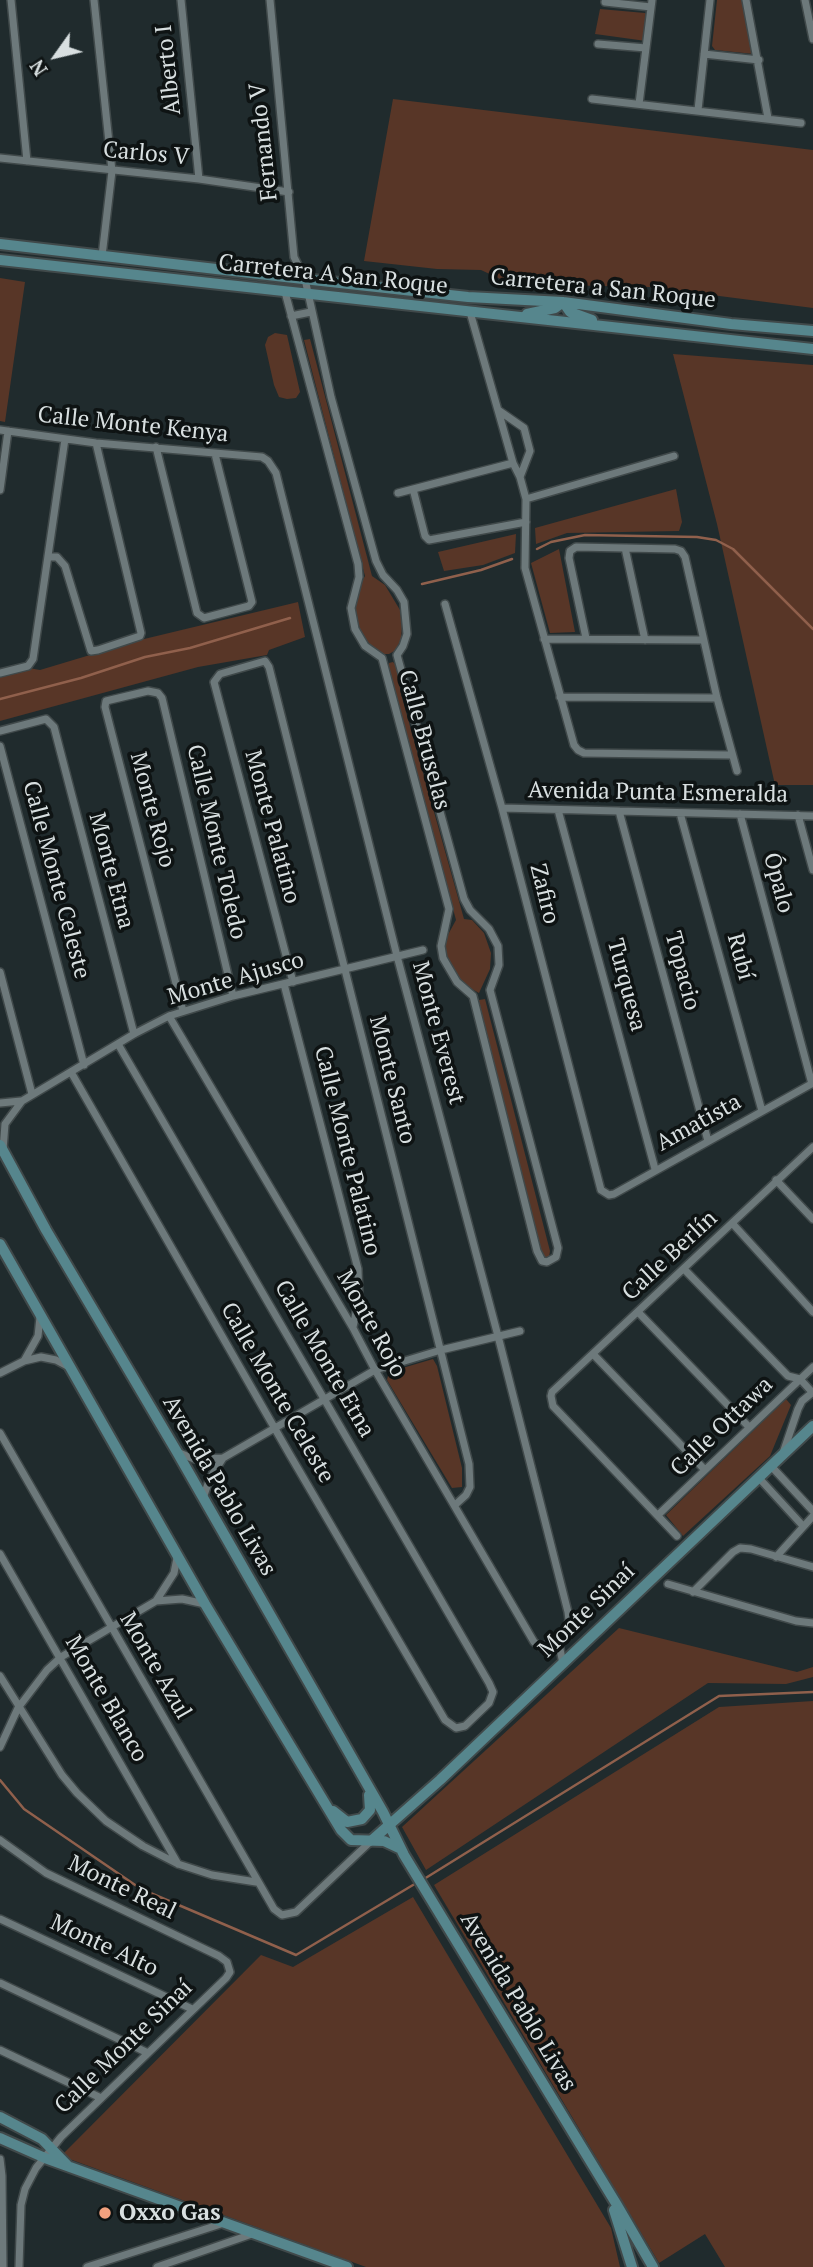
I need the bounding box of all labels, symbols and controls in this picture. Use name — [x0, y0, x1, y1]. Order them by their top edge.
north arrow — [21, 21, 91, 91]
street label: Alberto I — [151, 24, 187, 116]
text: N — [24, 55, 53, 81]
street label: Fernando V — [244, 82, 284, 202]
street label: Carlos V — [102, 136, 190, 172]
street label: Carretera A San Roque — [217, 249, 449, 301]
street label: Carretera a San Roque — [489, 263, 717, 315]
street label: Calle Monte Kenya — [36, 401, 230, 449]
street label: Calle Bruselas — [392, 667, 456, 813]
street label: Calle Monte Toledo — [180, 742, 252, 942]
street label: Monte Palatino — [238, 747, 306, 907]
street label: Monte Rojo — [123, 749, 181, 871]
street label: Avenida Punta Esmeralda — [528, 777, 788, 809]
street label: Calle Monte Celeste — [16, 778, 96, 982]
street label: Monte Etna — [82, 810, 140, 932]
street label: Ópalo — [757, 850, 799, 916]
street label: Zafiro — [523, 861, 565, 927]
street label: Topacio — [658, 929, 706, 1013]
street label: Rubí — [721, 931, 759, 983]
street label: Turquesa — [600, 936, 652, 1034]
street label: Monte Ajusco — [165, 946, 307, 1012]
street label: Monte Everest — [406, 958, 470, 1108]
street label: Monte Santo — [363, 1013, 421, 1147]
street label: Calle Monte Palatino — [308, 1043, 386, 1259]
street label: Amatista — [652, 1088, 746, 1158]
street label: Calle Berlín — [617, 1205, 723, 1307]
street label: Monte Rojo — [330, 1266, 412, 1382]
street label: Calle Monte Etna — [268, 1276, 380, 1442]
street label: Calle Monte Celeste — [214, 1298, 340, 1488]
street label: Calle Ottawa — [665, 1371, 779, 1483]
street label: Avenida Pablo Livas — [156, 1391, 282, 1581]
street label: Monte Sinaí — [533, 1558, 641, 1664]
street label: Monte Azul — [113, 1608, 197, 1724]
street label: Monte Blanco — [59, 1631, 153, 1767]
street label: Monte Real — [64, 1850, 180, 1926]
street label: Avenida Pablo Livas — [454, 1908, 582, 2096]
street label: Monte Alto — [46, 1909, 162, 1983]
street label: Calle Monte Sinaí — [49, 1974, 199, 2120]
place label: Oxxo Gas — [119, 2199, 221, 2227]
marker: Oxxo Gas — [97, 2205, 113, 2221]

